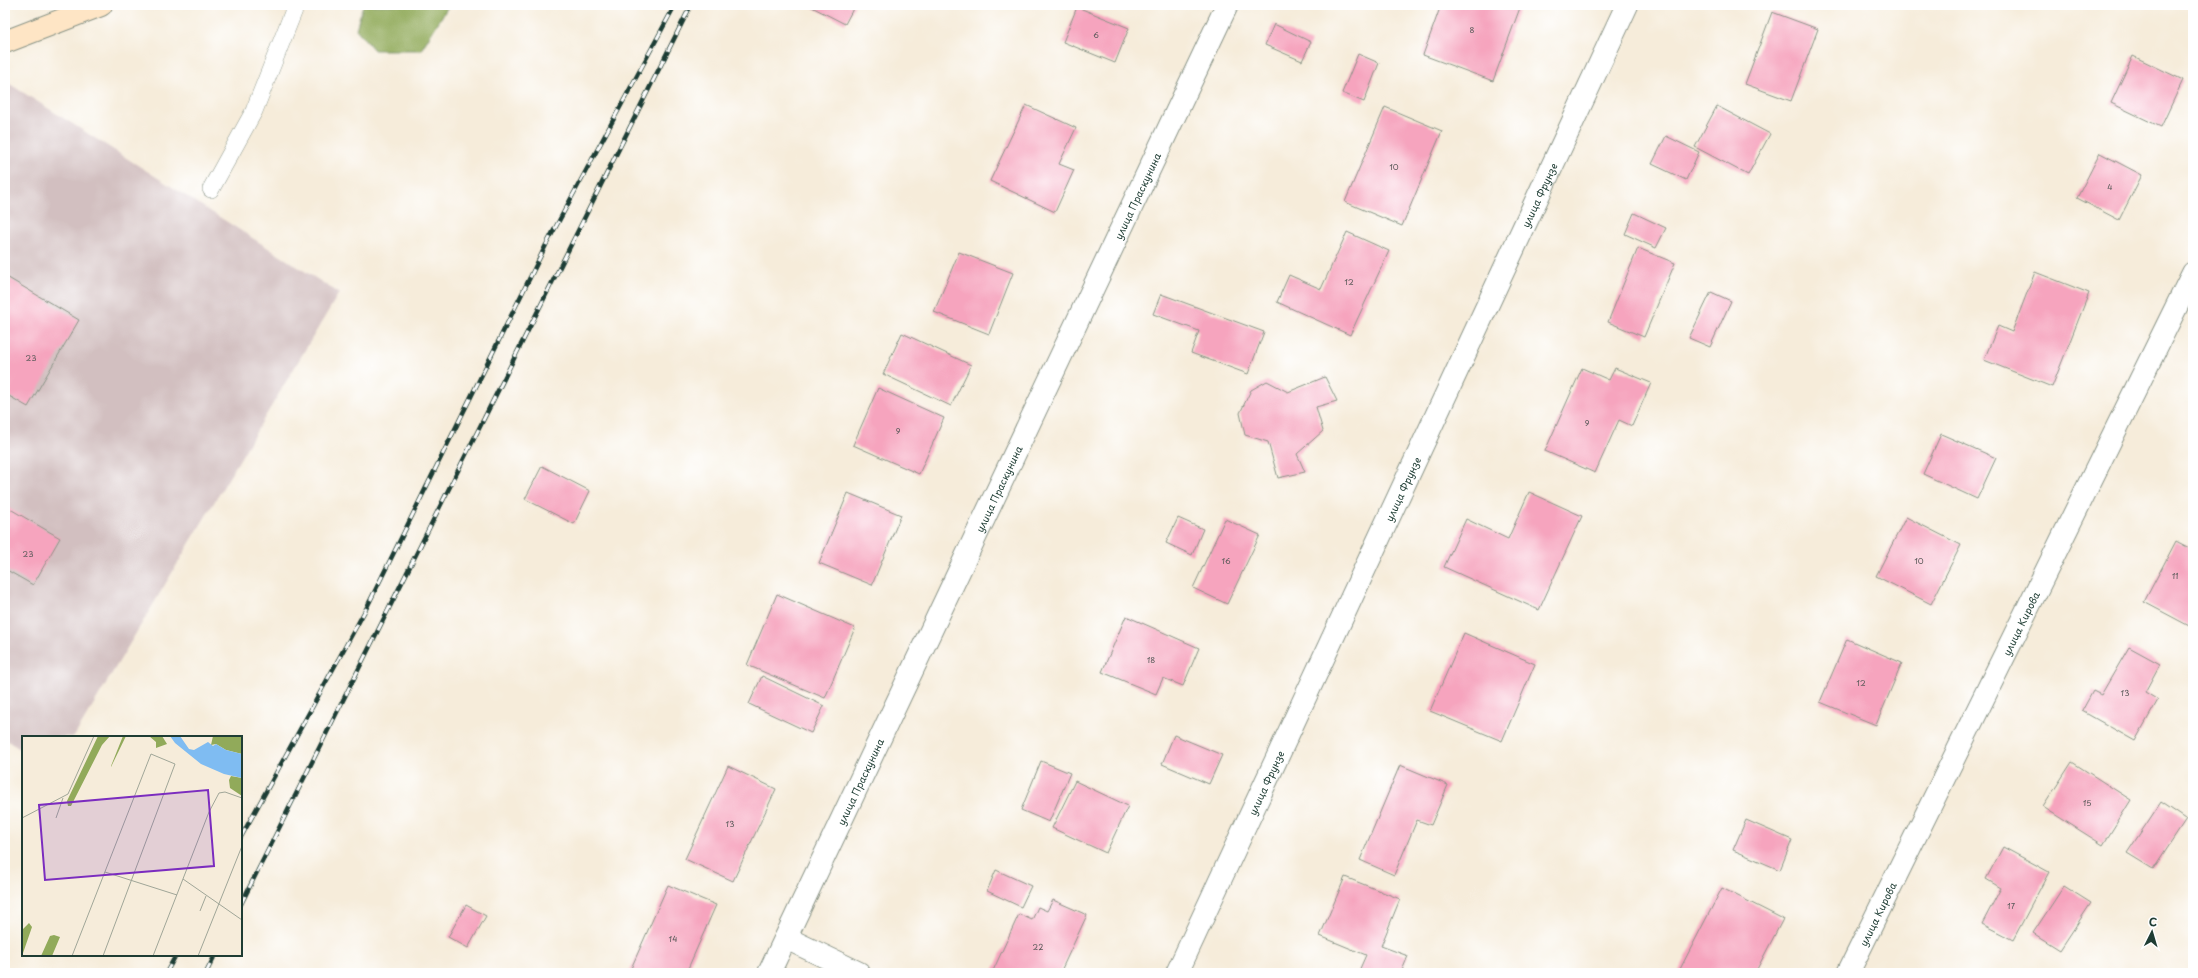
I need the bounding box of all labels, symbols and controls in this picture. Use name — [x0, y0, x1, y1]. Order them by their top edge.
house number: 8 — [1470, 24, 1475, 36]
house number: 6 — [1093, 29, 1099, 41]
street label: улица Праскунина — [1110, 149, 1164, 241]
street label: улица Фрунзе — [1517, 160, 1560, 230]
house number: 10 — [1389, 161, 1399, 173]
house number: 4 — [2107, 181, 2113, 193]
house number: 12 — [1344, 276, 1354, 288]
house number: 23 — [26, 352, 36, 364]
house number: 9 — [1585, 417, 1590, 429]
house number: 9 — [896, 425, 901, 437]
street label: улица Праскунина — [971, 442, 1025, 534]
street label: улица Фрунзе — [1381, 454, 1424, 523]
house number: 23 — [23, 548, 33, 560]
house number: 16 — [1221, 555, 1231, 567]
house number: 10 — [1914, 555, 1924, 567]
house number: 11 — [2172, 570, 2178, 582]
street label: улица Кирова — [1998, 588, 2043, 658]
house number: 18 — [1147, 654, 1155, 666]
house number: 12 — [1856, 677, 1866, 689]
house number: 13 — [2121, 687, 2129, 699]
street label: улица Праскунина — [833, 735, 887, 827]
inset map — [22, 736, 242, 956]
street label: улица Фрунзе — [1244, 748, 1287, 817]
house number: 15 — [2083, 797, 2091, 809]
house number: 13 — [726, 818, 734, 830]
street label: улица Кирова — [1855, 879, 1900, 948]
house number: 17 — [2007, 900, 2016, 912]
north arrow — [2132, 912, 2172, 952]
text: С — [2148, 913, 2158, 930]
house number: 14 — [669, 933, 677, 945]
house number: 22 — [1033, 941, 1043, 953]

